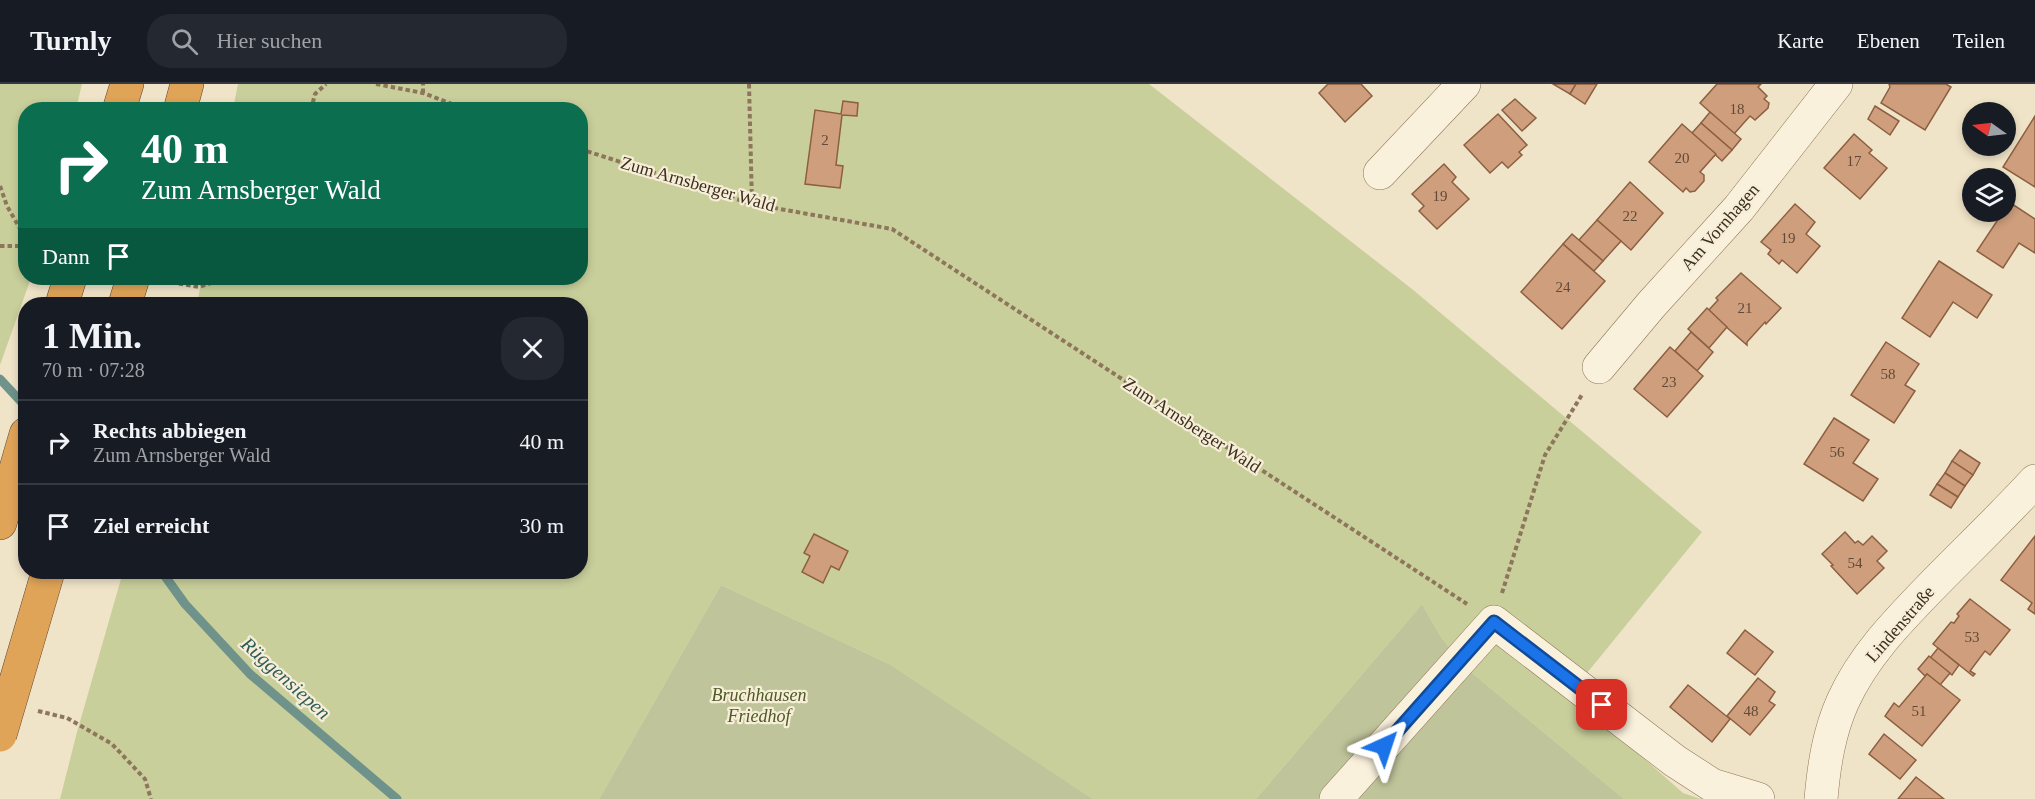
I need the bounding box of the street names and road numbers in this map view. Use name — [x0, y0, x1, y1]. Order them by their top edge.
street label: Zum Arnsberger Wald — [618, 152, 778, 216]
street label: Am Vornhagen — [1677, 179, 1763, 275]
street label: Zum Arnsberger Wald — [1120, 373, 1264, 477]
street label: Lindenstraße — [1862, 582, 1938, 666]

